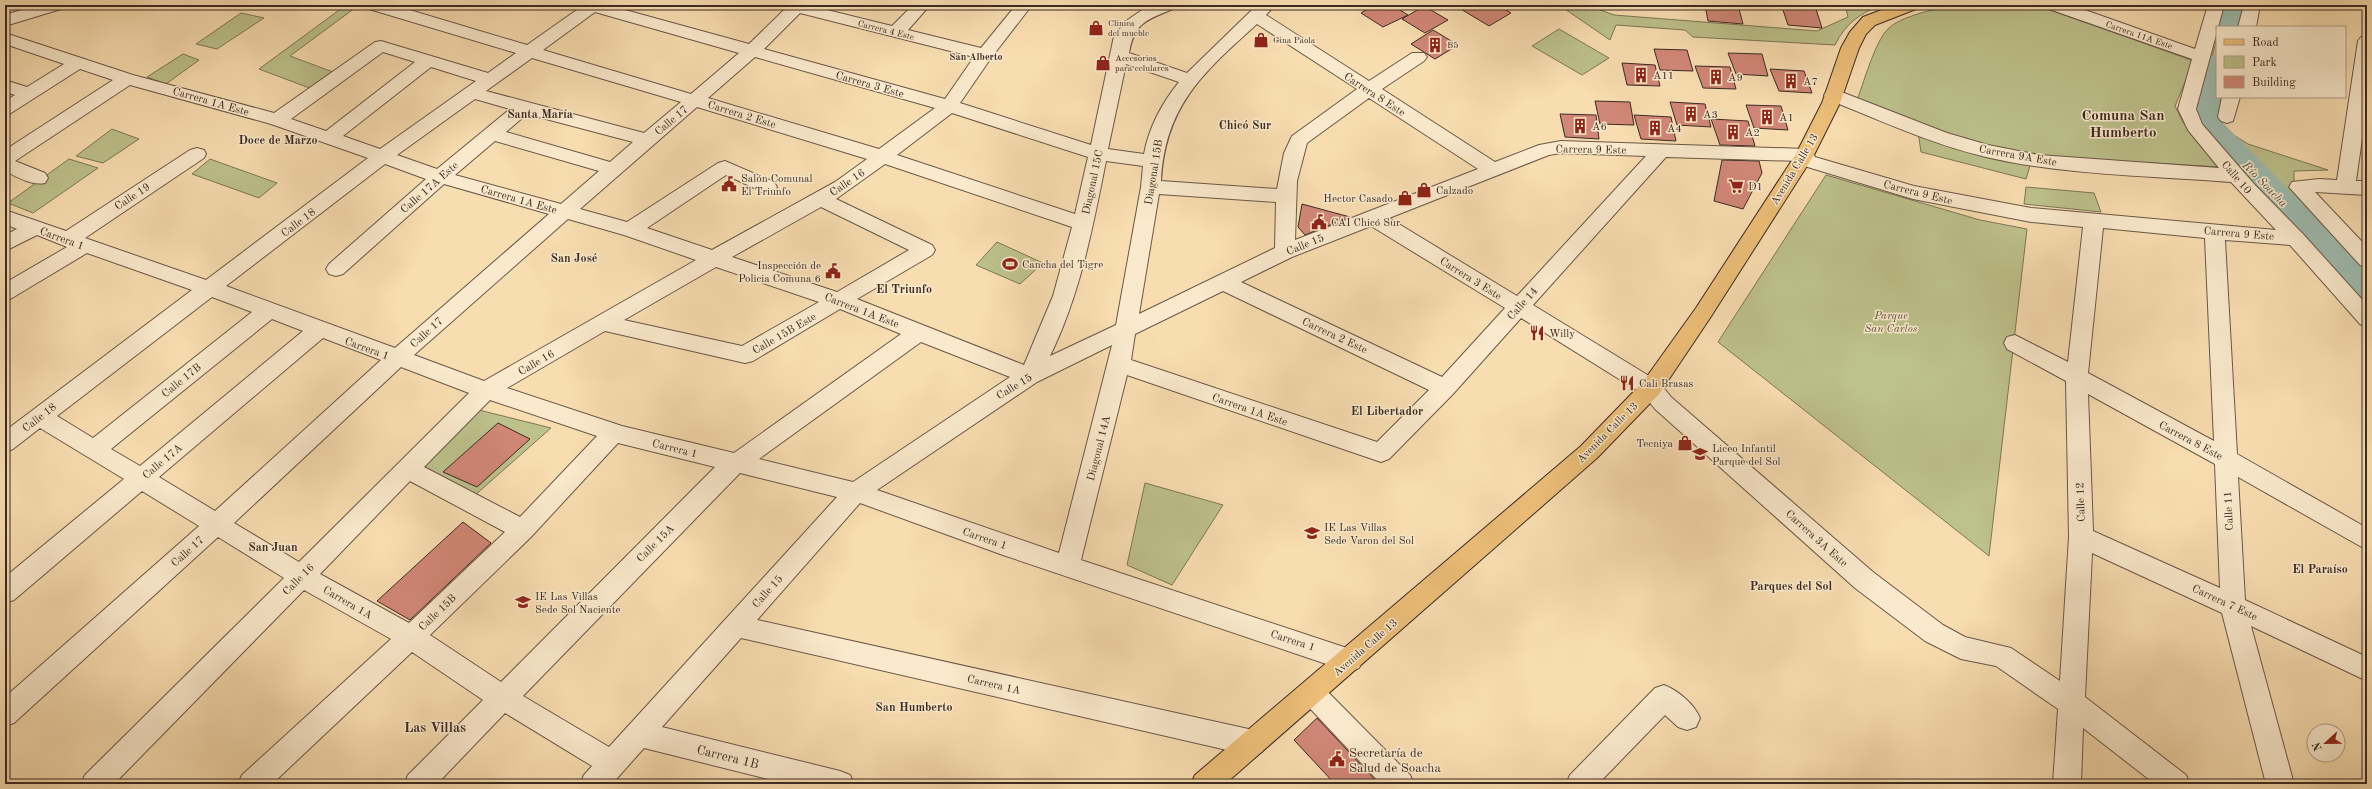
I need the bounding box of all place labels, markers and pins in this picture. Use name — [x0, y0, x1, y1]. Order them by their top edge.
shop icon: Clinica del mueble — [1087, 19, 1105, 37]
place label: Clinica del mueble — [1108, 19, 1149, 38]
shop icon: Gina Paola — [1252, 31, 1270, 49]
place label: Gina Paola — [1273, 36, 1316, 45]
building icon: B5 — [1426, 36, 1444, 54]
place label: B5 — [1447, 41, 1458, 50]
shop icon: Accesorios para celulares — [1094, 54, 1112, 72]
place label: Accesorios para celulares — [1115, 54, 1169, 73]
building icon: A11 — [1632, 66, 1650, 84]
building icon: A9 — [1707, 68, 1725, 86]
place label: A11 — [1653, 71, 1674, 82]
building icon: A7 — [1782, 72, 1800, 90]
place label: A9 — [1728, 73, 1743, 84]
place label: A7 — [1803, 77, 1818, 88]
building icon: A3 — [1682, 105, 1700, 123]
building icon: A1 — [1758, 108, 1776, 126]
place label: A3 — [1703, 110, 1718, 121]
place label: A1 — [1779, 113, 1794, 124]
building icon: A6 — [1571, 117, 1589, 135]
building icon: A4 — [1646, 119, 1664, 137]
place label: A6 — [1592, 122, 1607, 133]
building icon: A2 — [1724, 123, 1742, 141]
place label: A4 — [1667, 124, 1682, 135]
place label: A2 — [1745, 128, 1760, 139]
place label: Salón Comunal El Triunfo — [741, 174, 813, 198]
public building icon: Salón Comunal El Triunfo — [720, 175, 738, 193]
supermarket icon: D1 — [1727, 177, 1745, 195]
shop icon: Calzado — [1415, 181, 1433, 199]
place label: D1 — [1748, 182, 1763, 193]
place label: Calzado — [1436, 186, 1473, 197]
shop icon: Hector Casado — [1396, 189, 1414, 207]
place label: Hector Casado — [1323, 194, 1393, 205]
public building icon: CAI Chicó Sur — [1310, 213, 1328, 231]
place label: CAI Chicó Sur — [1331, 218, 1401, 229]
sports icon: Cancha del Tigre — [1001, 255, 1019, 273]
place label: Cancha del Tigre — [1022, 260, 1103, 271]
place label: Inspección de Policia Comuna 6 — [738, 261, 821, 285]
public building icon: Inspección de Policia Comuna 6 — [824, 262, 842, 280]
restaurant icon: Willy — [1528, 324, 1546, 342]
place label: Willy — [1549, 329, 1575, 340]
restaurant icon: Cali Brasas — [1618, 374, 1636, 392]
place label: Cali Brasas — [1639, 379, 1694, 390]
shop icon: Tecniya — [1676, 434, 1694, 452]
place label: Tecniya — [1636, 439, 1674, 450]
place label: Liceo Infantil Parque del Sol — [1712, 444, 1781, 468]
school or university icon: Liceo Infantil Parque del Sol — [1691, 445, 1709, 463]
place label: IE Las Villas Sede Varon del Sol — [1324, 523, 1414, 547]
school or university icon: IE Las Villas Sede Varon del Sol — [1303, 524, 1321, 542]
place label: IE Las Villas Sede Sol Naciente — [535, 592, 621, 616]
school or university icon: IE Las Villas Sede Sol Naciente — [514, 593, 532, 611]
place label: Secretaría de Salud de Soacha — [1349, 747, 1441, 775]
public building icon: Secretaría de Salud de Soacha — [1328, 750, 1346, 768]

